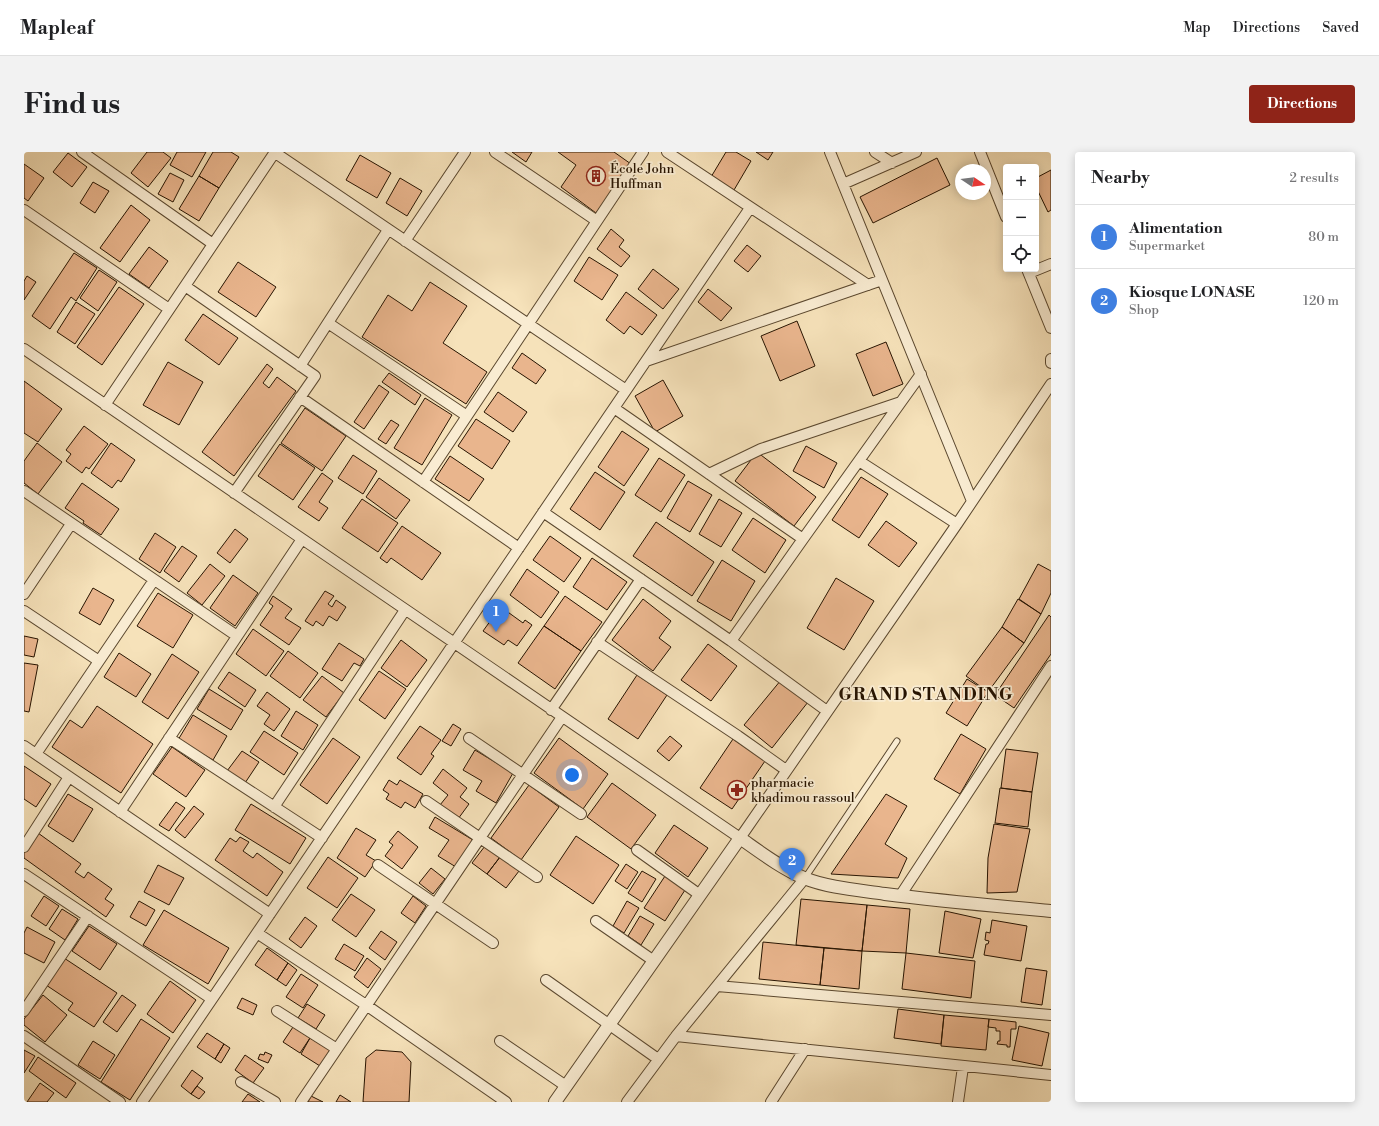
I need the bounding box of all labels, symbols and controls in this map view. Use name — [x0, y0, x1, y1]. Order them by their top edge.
text: Mapleaf — [20, 16, 93, 40]
text: Map — [1183, 19, 1211, 37]
text: Directions — [1233, 19, 1300, 37]
text: Saved — [1322, 19, 1359, 37]
button: Directions — [1249, 85, 1355, 123]
text: Find us — [24, 87, 120, 122]
place label: École John Huffman — [610, 160, 675, 192]
north arrow — [955, 164, 991, 200]
map controls — [1003, 164, 1039, 272]
button: + — [1003, 164, 1039, 200]
building icon: École John Huffman — [585, 165, 607, 187]
text: Nearby — [1091, 167, 1150, 189]
text: 2 results — [1290, 170, 1339, 186]
button: − — [1003, 200, 1039, 236]
text: Alimentation — [1129, 219, 1222, 238]
text: 1 — [1101, 229, 1107, 245]
text: 80 m — [1308, 229, 1339, 245]
button: locate — [1003, 236, 1039, 272]
text: Supermarket — [1129, 238, 1205, 254]
text: Kiosque LONASE — [1129, 283, 1255, 302]
text: 2 — [1100, 293, 1108, 309]
text: 120 m — [1303, 293, 1339, 309]
text: Shop — [1129, 302, 1159, 318]
pin: 1 — [483, 599, 509, 632]
district label: GRAND STANDING — [838, 684, 1014, 706]
your location — [562, 765, 582, 785]
place label: pharmacie khadimou rassoul — [751, 775, 855, 806]
pharmacy icon: pharmacie khadimou rassoul — [726, 779, 748, 801]
pin: 2 — [779, 848, 805, 881]

